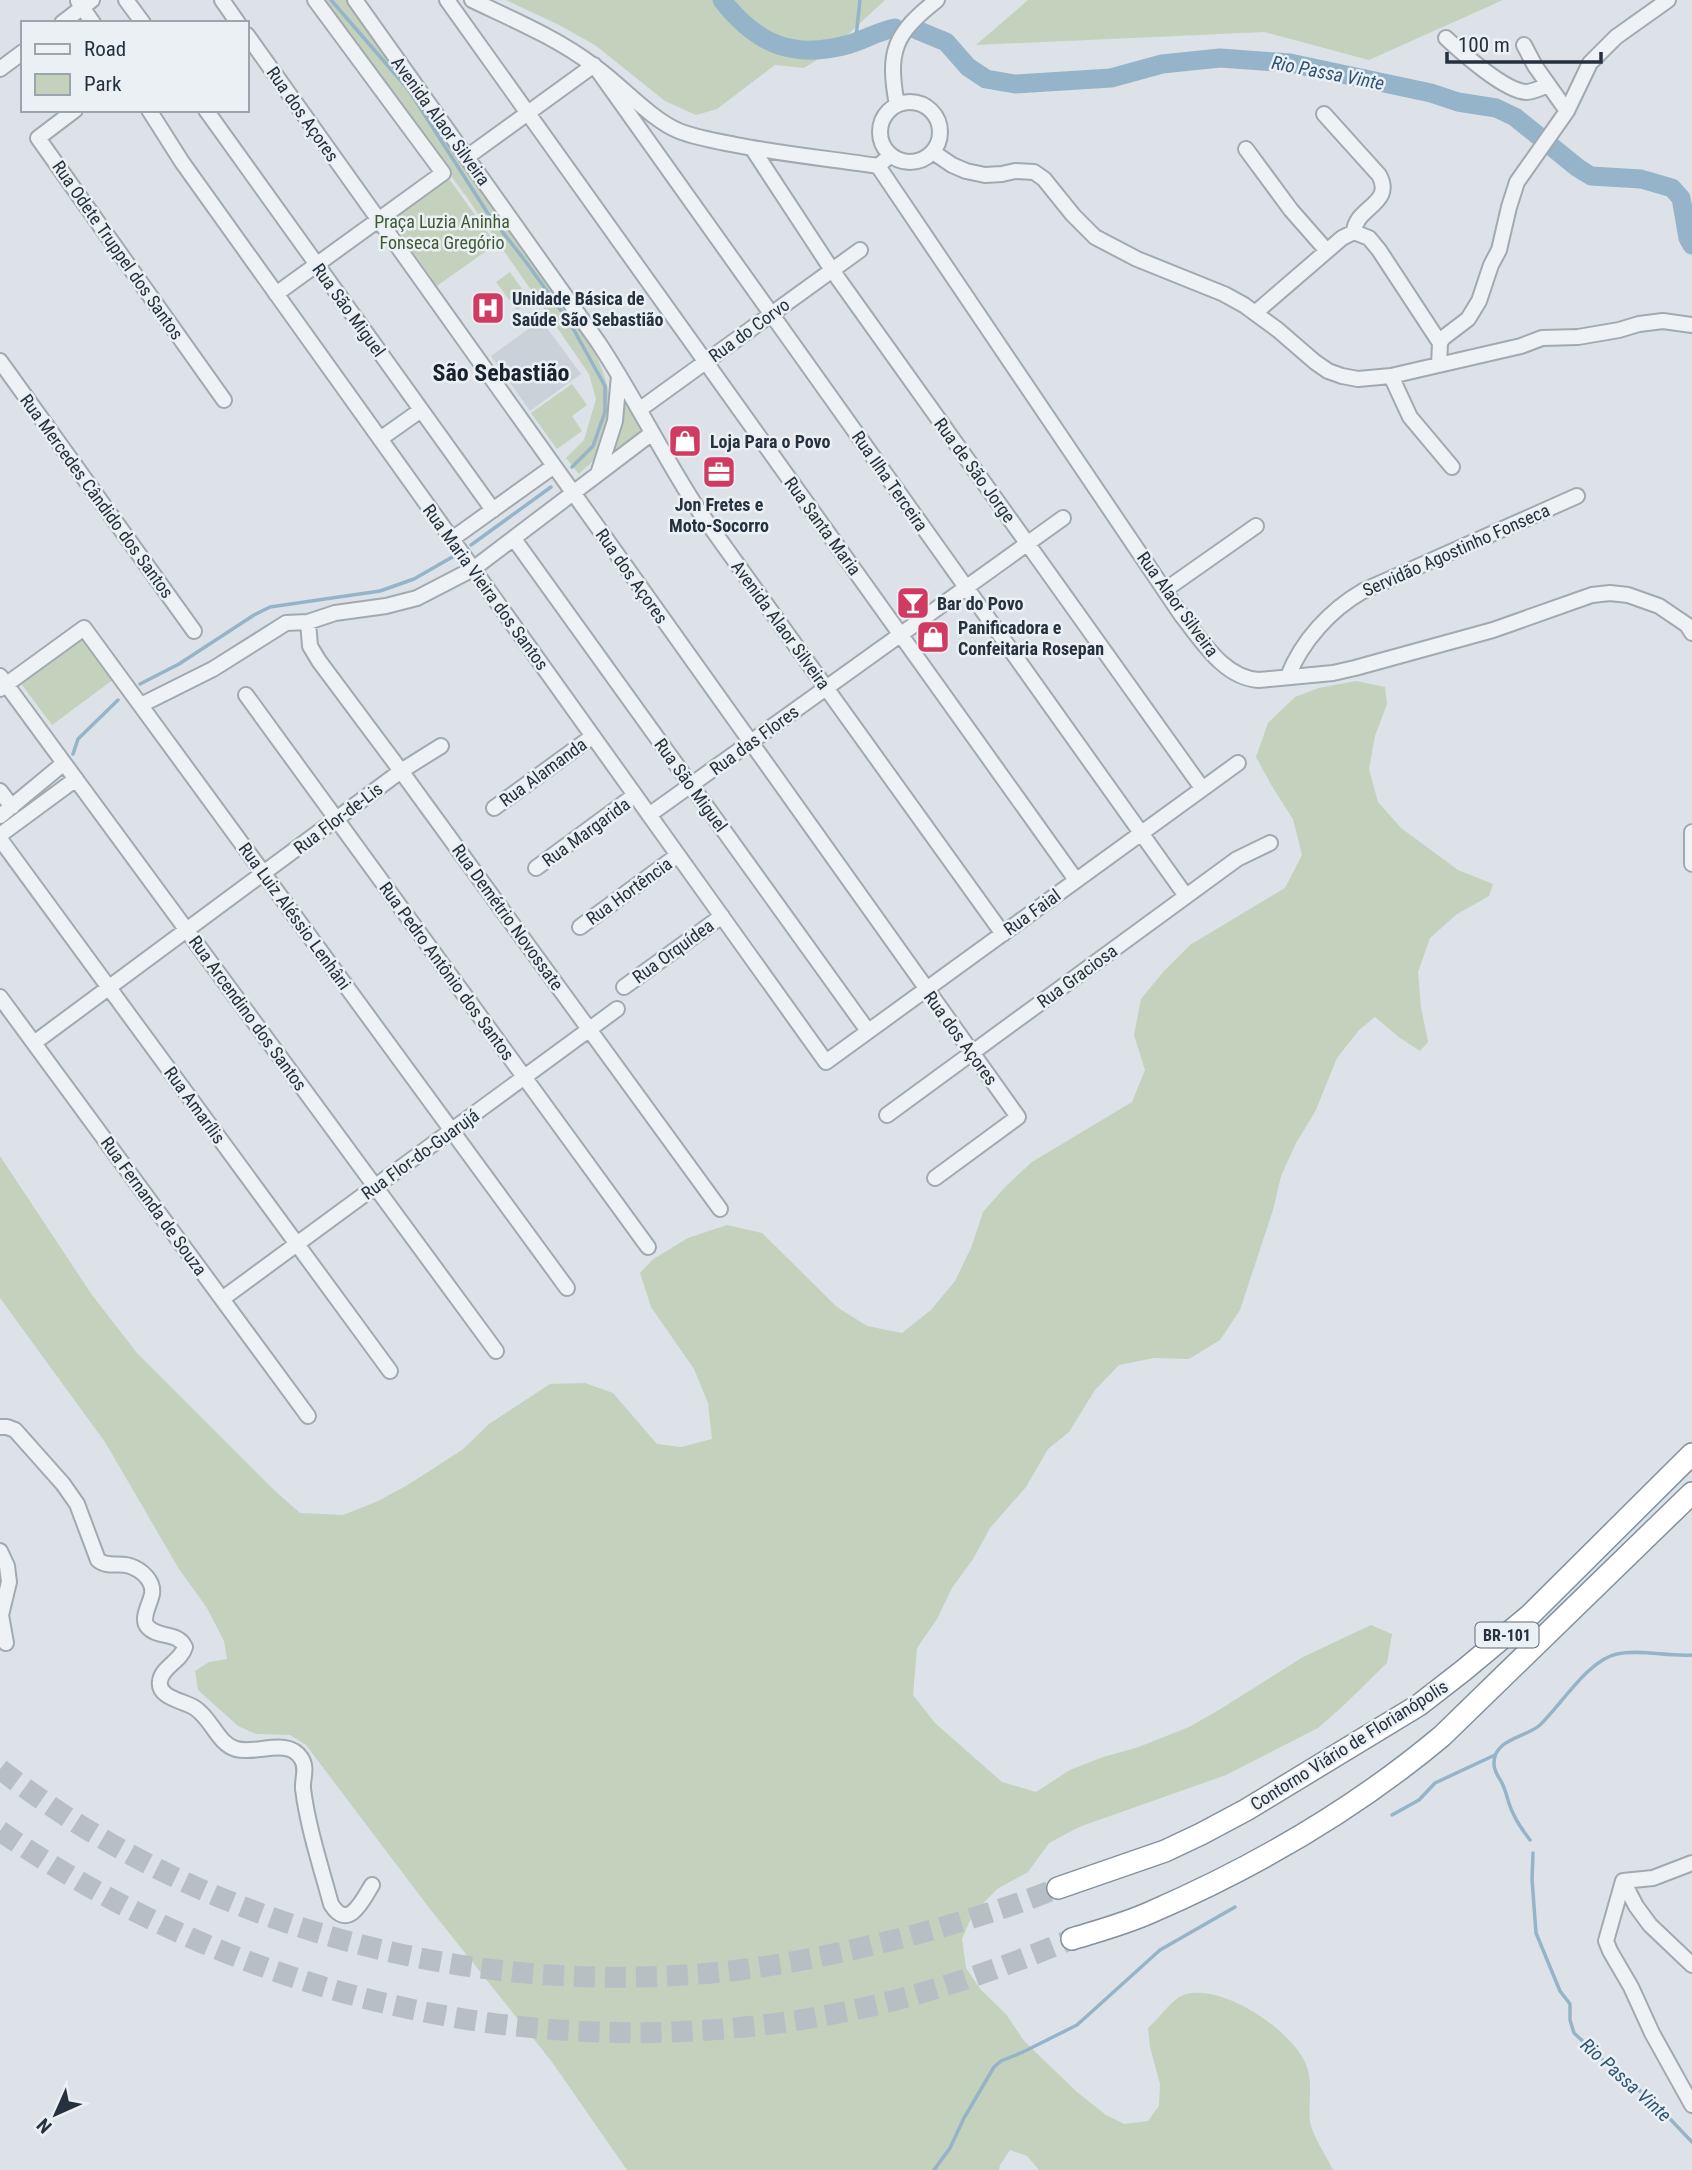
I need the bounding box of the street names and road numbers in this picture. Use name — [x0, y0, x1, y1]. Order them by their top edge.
street label: Avenida Alaor Silveira — [387, 53, 495, 189]
street label: Rua dos Açores — [263, 63, 343, 165]
street label: Rua Odete Truppel dos Santos — [48, 157, 188, 343]
street label: Rua São Miguel — [308, 259, 390, 361]
street label: Rua do Corvo — [705, 294, 793, 366]
street label: Rua Mercedes Cândido dos Santos — [16, 390, 178, 602]
street label: Rua de São Jorge — [930, 414, 1020, 526]
street label: Rua Ilha Terceira — [848, 427, 932, 535]
street label: Rua Santa Maria — [780, 473, 866, 579]
street label: Servidão Agostinho Fonseca — [1359, 499, 1553, 601]
street label: Rua Maria Vieira dos Santos — [419, 500, 553, 674]
street label: Rua dos Açores — [592, 525, 672, 627]
street label: Rua Alaor Silveira — [1133, 548, 1223, 660]
street label: Avenida Alaor Silveira — [727, 557, 835, 693]
street label: Rua das Flores — [705, 701, 803, 779]
street label: Rua Alamanda — [495, 733, 591, 811]
street label: Rua São Miguel — [650, 734, 732, 836]
street label: Rua Flor-de-Lis — [290, 778, 386, 858]
street label: Rua Margarida — [538, 793, 634, 871]
street label: Rua Luiz Aléssio Lenhâni — [235, 838, 355, 994]
street label: Rua Demétrio Novossate — [448, 840, 568, 994]
street label: Rua Hortência — [582, 853, 676, 929]
street label: Rua Pedro Antônio dos Santos — [375, 878, 519, 1064]
street label: Rua Faial — [1000, 884, 1064, 940]
street label: Rua Orquídea — [628, 915, 718, 987]
street label: Rua Arcendino dos Santos — [185, 931, 311, 1095]
street label: Rua Graciosa — [1033, 940, 1121, 1012]
street label: Rua dos Açores — [920, 987, 1002, 1089]
street label: Rua Amarílis — [160, 1063, 230, 1147]
street label: Rua Flor-do-Guarujá — [357, 1104, 483, 1204]
street label: Rua Fernanda de Souza — [97, 1133, 211, 1279]
road number: BR-101 — [1476, 1623, 1538, 1648]
street label: Contorno Viário de Florianópolis — [1246, 1675, 1452, 1815]

